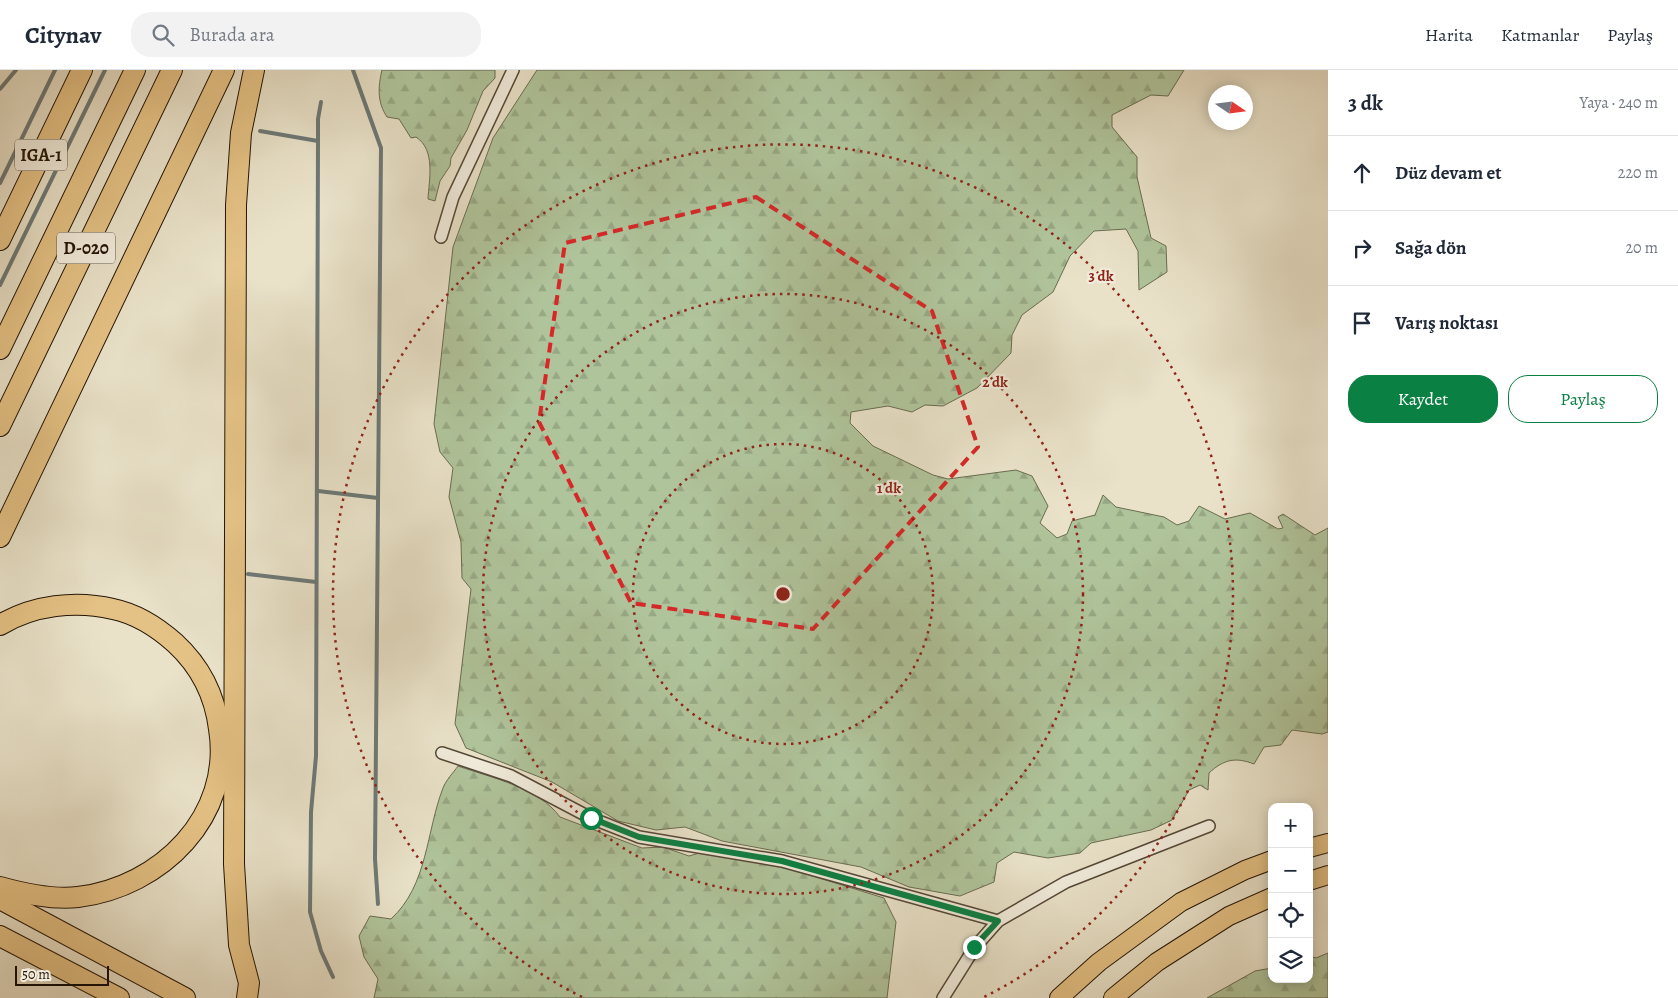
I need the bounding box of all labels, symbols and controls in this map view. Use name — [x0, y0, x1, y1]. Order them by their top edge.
search box — [131, 12, 481, 57]
text: Citynav — [25, 19, 101, 51]
icon: search — [149, 21, 177, 49]
text: Burada ara — [189, 22, 275, 48]
text: Harita — [1425, 23, 1473, 47]
text: Katmanlar — [1501, 23, 1579, 47]
text: Paylaş — [1607, 23, 1653, 47]
north arrow — [1208, 85, 1253, 130]
text: 3 dk — [1348, 89, 1383, 117]
text: Yaya · 240 m — [1580, 92, 1658, 114]
road number: IGA-1 — [15, 140, 67, 170]
icon: ahead — [1348, 159, 1376, 187]
text: Düz devam et — [1395, 160, 1502, 186]
text: 220 m — [1618, 162, 1658, 184]
road number: D-020 — [57, 232, 115, 264]
icon: right — [1348, 234, 1376, 262]
text: Sağa dön — [1395, 235, 1467, 261]
text: 20 m — [1625, 237, 1658, 259]
text: 3 dk — [1089, 266, 1114, 286]
icon: arrive — [1348, 309, 1376, 337]
text: Varış noktası — [1395, 310, 1498, 336]
text: 2 dk — [982, 372, 1008, 392]
button: Kaydet — [1348, 375, 1498, 423]
button: Paylaş — [1508, 375, 1658, 423]
text: 1 dk — [877, 478, 901, 498]
centre of rings — [774, 585, 792, 603]
map controls — [1268, 803, 1313, 983]
button: + — [1268, 803, 1313, 848]
route start — [580, 807, 603, 830]
button: − — [1268, 848, 1313, 893]
button: locate — [1268, 893, 1313, 938]
route end — [963, 936, 986, 959]
button: layers — [1268, 938, 1313, 983]
scale bar — [15, 963, 109, 986]
text: 50 m — [22, 965, 50, 984]

